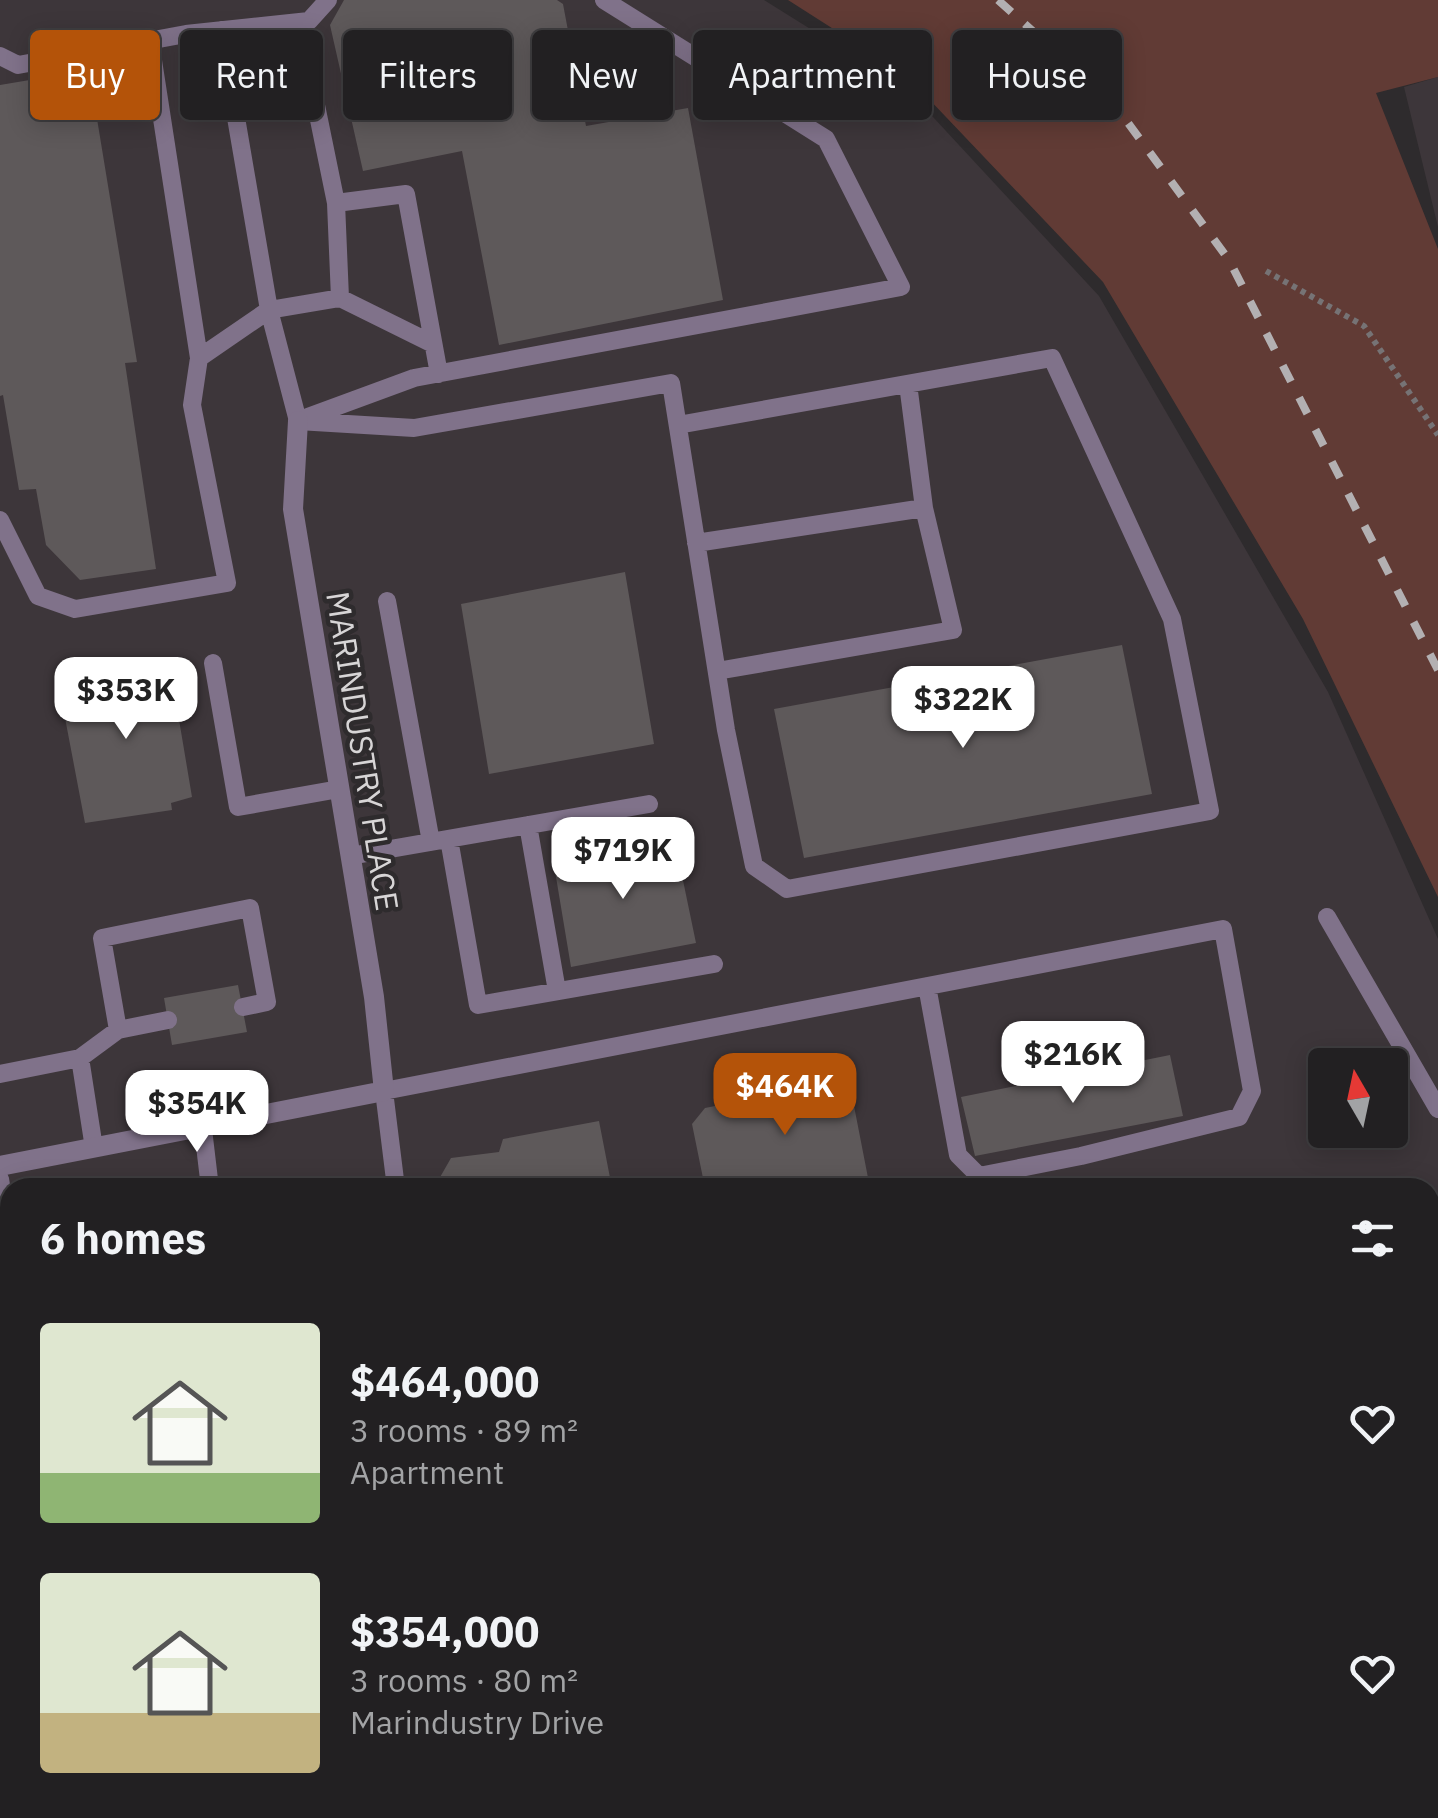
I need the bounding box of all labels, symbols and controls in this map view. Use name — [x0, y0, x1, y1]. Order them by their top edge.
chip: Buy — [30, 30, 160, 120]
chip: Rent — [180, 30, 323, 120]
chip: Filters — [343, 30, 512, 120]
chip: New — [532, 30, 673, 120]
chip: Apartment — [693, 30, 932, 120]
chip: House — [952, 30, 1122, 120]
street label: MARINDUSTRY PLACE — [317, 588, 409, 914]
pin: $353K — [56, 657, 196, 742]
pin: $322K — [893, 666, 1033, 751]
text: $353K — [76, 668, 176, 710]
text: $322K — [913, 677, 1013, 719]
pin: $719K — [553, 817, 693, 902]
text: $719K — [573, 828, 673, 870]
pin: $216K — [1003, 1021, 1143, 1106]
text: $216K — [1023, 1032, 1123, 1074]
north arrow — [1308, 1048, 1408, 1148]
map controls — [1308, 1048, 1408, 1148]
pin: $464K — [715, 1053, 855, 1138]
text: $464K — [735, 1064, 835, 1106]
pin: $354K — [127, 1070, 267, 1155]
text: $354K — [147, 1081, 247, 1123]
text: 6 homes — [40, 1211, 206, 1266]
icon: filters — [1345, 1211, 1400, 1266]
text: $464,000 — [350, 1354, 539, 1409]
icon: home — [120, 1363, 240, 1483]
icon: heart — [1345, 1396, 1400, 1451]
text: 3 rooms · 89 m² — [350, 1409, 578, 1451]
text: Apartment — [350, 1451, 504, 1493]
text: $354,000 — [350, 1604, 539, 1659]
icon: home — [120, 1613, 240, 1733]
icon: heart — [1345, 1646, 1400, 1701]
text: 3 rooms · 80 m² — [350, 1659, 578, 1701]
text: Marindustry Drive — [350, 1701, 604, 1743]

